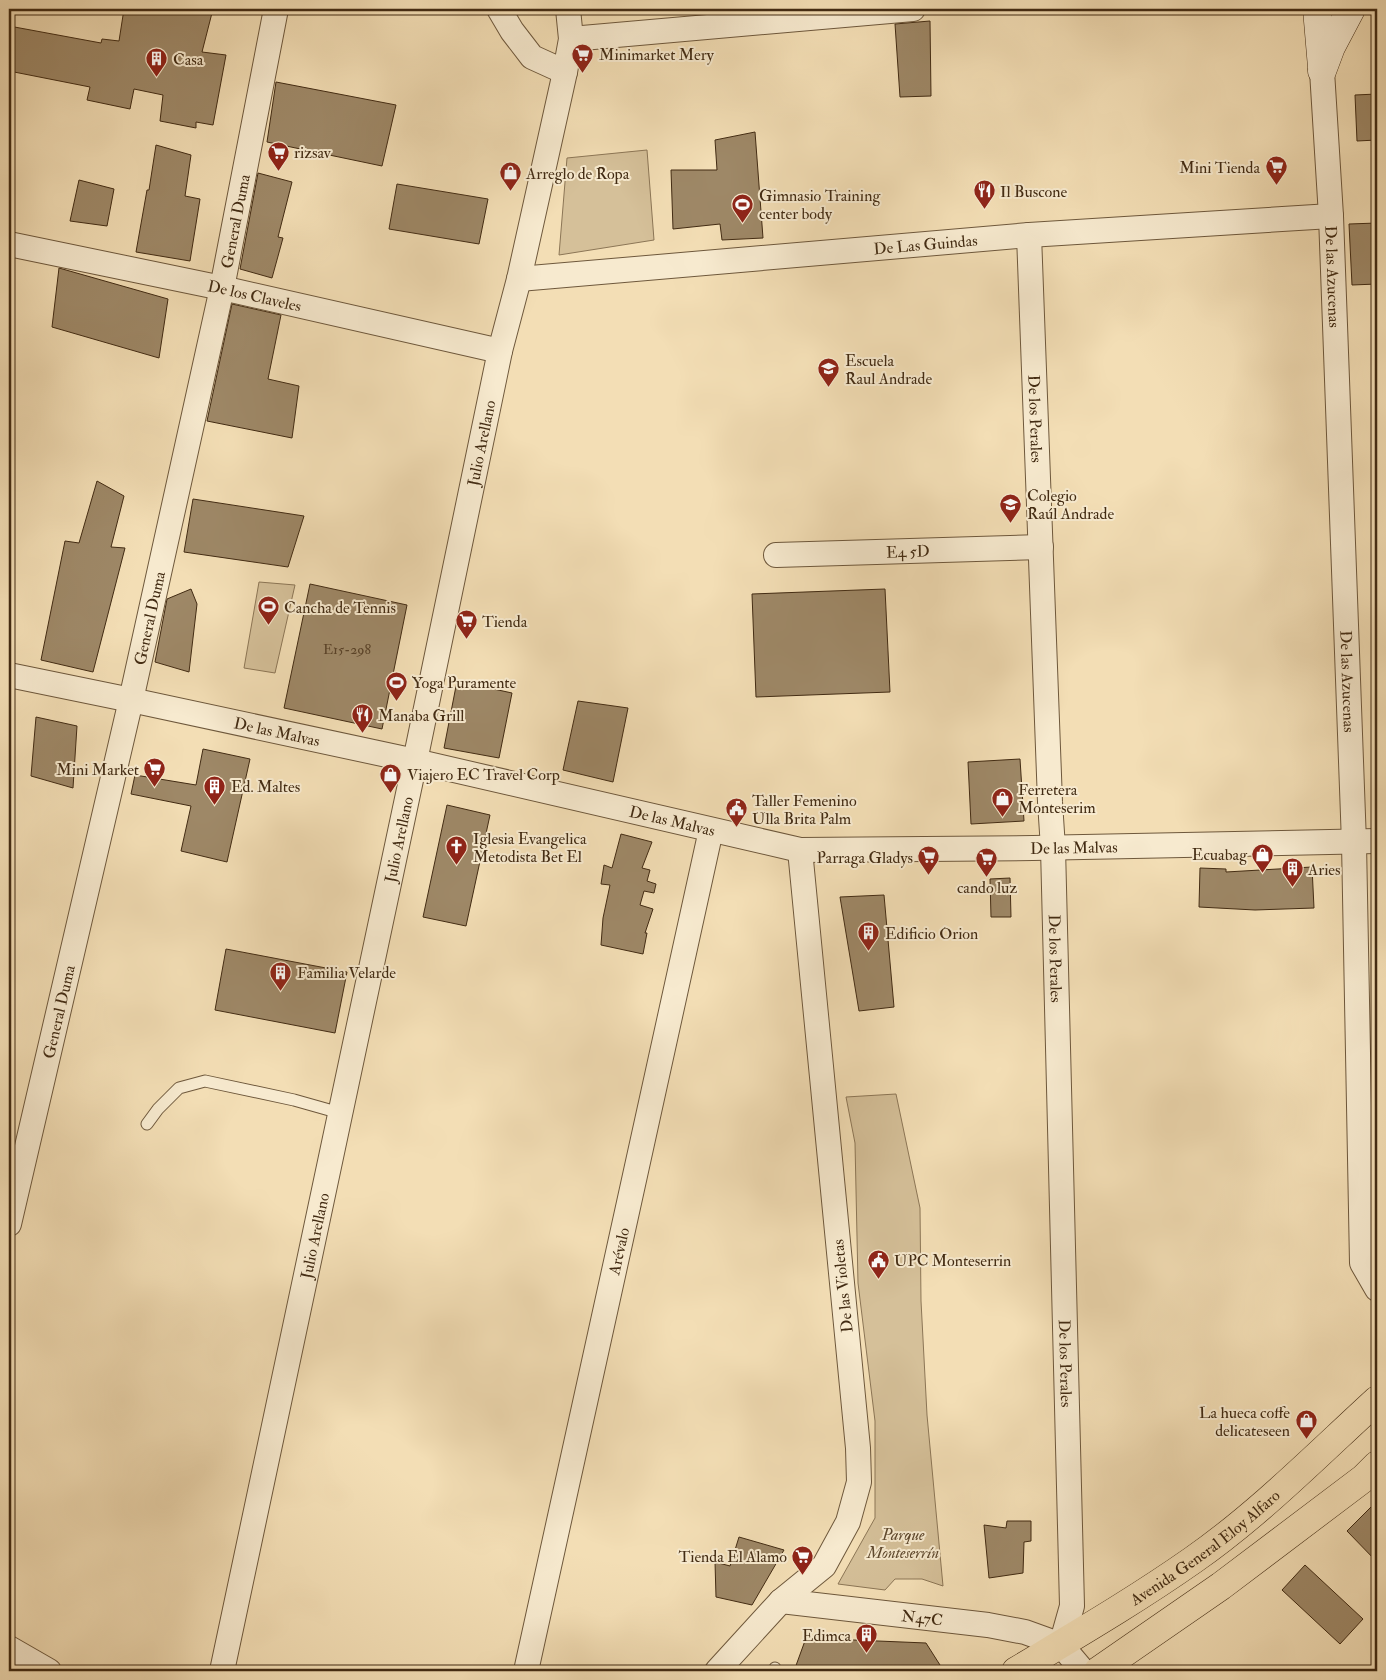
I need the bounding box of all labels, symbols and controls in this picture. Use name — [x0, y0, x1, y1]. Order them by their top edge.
supermarket icon: Minimarket Mery — [571, 42, 595, 73]
place label: Minimarket Mery — [599, 45, 715, 65]
building icon: Casa — [145, 47, 169, 78]
place label: Casa — [173, 50, 204, 70]
supermarket icon: rizsav — [266, 140, 290, 171]
place label: rizsav — [294, 143, 332, 163]
supermarket icon: Mini Tienda — [1264, 155, 1288, 186]
place label: Mini Tienda — [1179, 158, 1260, 178]
shop icon: Arreglo de Ropa — [498, 161, 522, 192]
place label: Arreglo de Ropa — [525, 164, 630, 185]
street label: General Duma — [217, 172, 255, 270]
restaurant icon: Il Buscone — [972, 179, 996, 210]
place label: Il Buscone — [1000, 182, 1068, 202]
place label: Gimnasio Training center body — [759, 186, 881, 224]
sports icon: Gimnasio Training center body — [731, 192, 755, 223]
street label: De las Azucenas — [1320, 225, 1344, 328]
street label: De Las Guindas — [873, 230, 978, 259]
street label: De los Claveles — [206, 276, 303, 317]
place label: Escuela Raul Andrade — [845, 351, 932, 389]
school or university icon: Escuela Raul Andrade — [817, 357, 841, 388]
street label: De los Perales — [1023, 375, 1046, 463]
street label: Julio Arellano — [463, 398, 501, 489]
place label: Colegio Raúl Andrade — [1027, 486, 1114, 524]
school or university icon: Colegio Raúl Andrade — [999, 492, 1023, 523]
street label: E4 5D — [886, 541, 930, 563]
street label: General Duma — [130, 569, 170, 667]
sports icon: Cancha de Tennis — [256, 595, 280, 626]
place label: Cancha de Tennis — [284, 598, 396, 618]
supermarket icon: Tienda — [454, 609, 478, 640]
place label: Tienda — [482, 612, 528, 632]
street label: De las Azucenas — [1335, 630, 1359, 733]
house number: E15-298 — [323, 641, 371, 658]
sports icon: Yoga Puramente — [384, 670, 408, 701]
place label: Yoga Puramente — [412, 673, 517, 693]
restaurant icon: Manaba Grill — [350, 703, 374, 734]
place label: Manaba Grill — [378, 706, 464, 726]
street label: De las Malvas — [232, 713, 322, 751]
supermarket icon: Mini Market — [143, 757, 167, 788]
place label: Mini Market — [56, 760, 139, 780]
shop icon: Viajero EC Travel Corp — [379, 762, 403, 793]
place label: Viajero EC Travel Corp — [407, 765, 560, 786]
building icon: Ed. Maltes — [203, 774, 227, 805]
place label: Ed. Maltes — [231, 777, 300, 797]
place label: Ferretera Monteserim — [1018, 780, 1096, 818]
shop icon: Ferretera Monteserim — [990, 786, 1014, 817]
place label: Taller Femenino Ulla Brita Palm — [752, 791, 857, 829]
street label: Julio Arellano — [380, 795, 418, 886]
public building icon: Taller Femenino Ulla Brita Palm — [724, 797, 748, 828]
street label: De las Malvas — [627, 802, 717, 841]
place label: Iglesia Evangelica Metodista Bet El — [473, 829, 587, 867]
church icon: Iglesia Evangelica Metodista Bet El — [445, 835, 469, 866]
street label: De las Malvas — [1030, 837, 1118, 859]
shop icon: Ecuabag — [1251, 842, 1275, 873]
supermarket icon: Parraga Gladys — [917, 845, 941, 876]
place label: Ecuabag — [1192, 845, 1248, 865]
supermarket icon: cando luz — [975, 846, 999, 877]
place label: Parraga Gladys — [817, 848, 913, 868]
building icon: Aries — [1280, 857, 1304, 888]
place label: Aries — [1307, 860, 1340, 880]
place label: cando luz — [957, 878, 1017, 898]
street label: De los Perales — [1044, 914, 1066, 1003]
building icon: Edificio Orion — [857, 921, 881, 952]
place label: Edificio Orion — [885, 924, 978, 944]
building icon: Familia Velarde — [269, 960, 293, 991]
street label: General Duma — [39, 963, 80, 1061]
place label: Familia Velarde — [297, 963, 396, 983]
street label: Julio Arellano — [296, 1191, 334, 1282]
street label: Arévalo — [604, 1225, 634, 1278]
street label: De las Violetas — [828, 1238, 858, 1334]
public building icon: UPC Monteserrin — [866, 1248, 890, 1279]
place label: UPC Monteserrin — [894, 1251, 1011, 1271]
street label: De los Perales — [1054, 1319, 1076, 1408]
place label: La hueca coffe delicateseen — [1199, 1403, 1290, 1441]
shop icon: La hueca coffe delicateseen — [1294, 1409, 1318, 1440]
street label: Avenida General Eloy Alfaro — [1126, 1486, 1285, 1611]
park label: Parque Monteserrín — [866, 1525, 939, 1563]
supermarket icon: Tienda El Alamo — [791, 1544, 815, 1575]
place label: Tienda El Alamo — [679, 1547, 787, 1567]
street label: N47C — [900, 1606, 944, 1631]
building icon: Edimca — [855, 1623, 879, 1654]
place label: Edimca — [802, 1626, 851, 1646]

